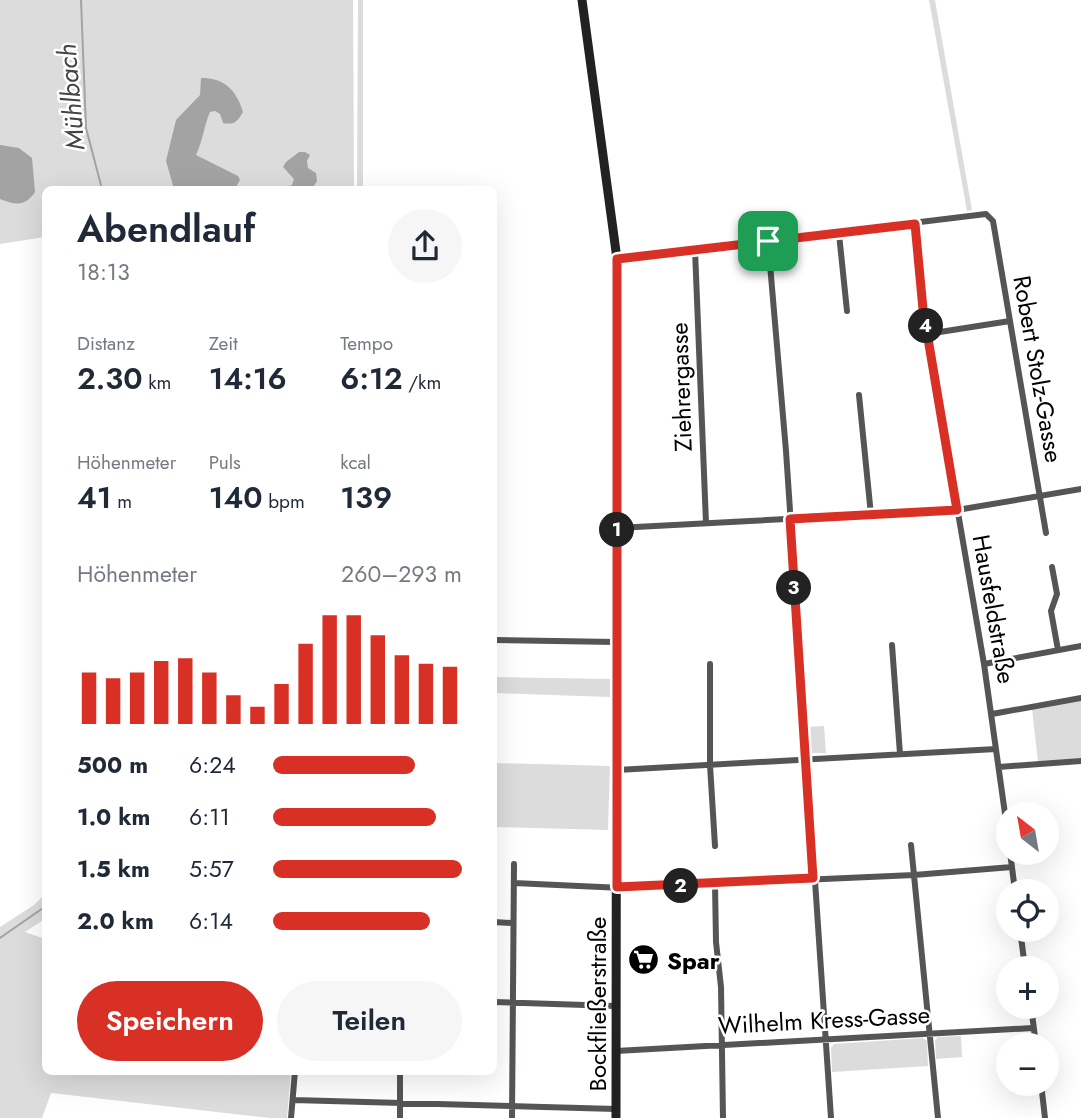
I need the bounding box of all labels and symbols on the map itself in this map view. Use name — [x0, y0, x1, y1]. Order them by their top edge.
water label: Mühlbach — [47, 42, 95, 152]
pin — [738, 211, 798, 271]
street label: Robert Stolz-Gasse — [1004, 273, 1072, 465]
pin: 4 — [908, 308, 944, 344]
street label: Ziehrergasse — [661, 322, 701, 452]
pin: 1 — [600, 512, 634, 548]
street label: Hausfeldstraße — [964, 532, 1024, 686]
pin: 3 — [776, 570, 812, 606]
north arrow — [996, 802, 1059, 864]
pin: 2 — [664, 868, 698, 903]
street label: Bockfließerstraße — [580, 917, 615, 1091]
supermarket icon: Spar — [627, 943, 661, 977]
place label: Spar — [667, 943, 720, 978]
street label: Wilhelm Kress-Gasse — [717, 997, 931, 1043]

